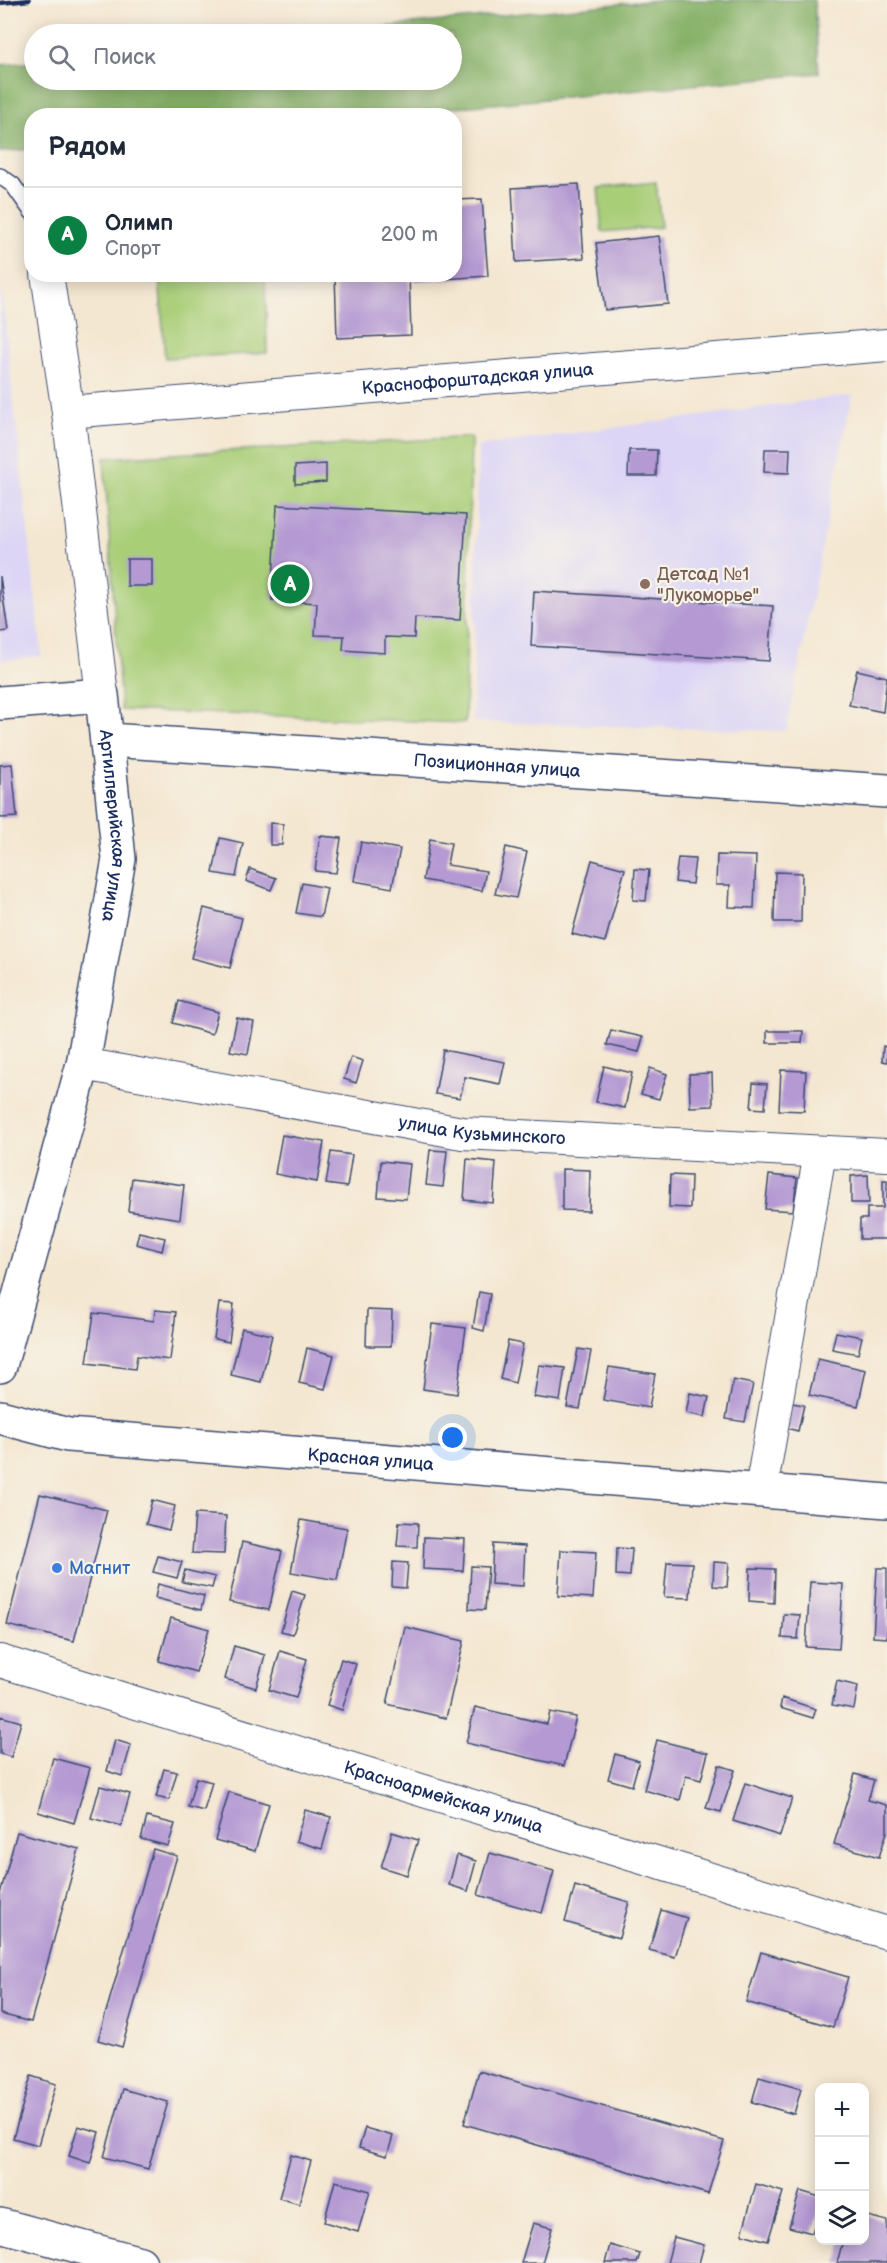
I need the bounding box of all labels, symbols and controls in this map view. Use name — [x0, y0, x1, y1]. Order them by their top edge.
search box — [24, 24, 462, 90]
icon: search — [45, 41, 78, 74]
text: Поиск — [93, 44, 156, 71]
text: Рядом — [48, 132, 126, 163]
text: Олимп — [105, 210, 173, 237]
text: A — [61, 223, 74, 247]
text: 200 m — [381, 223, 438, 247]
text: Спорт — [105, 237, 161, 261]
street label: Краснофорштадская улица — [361, 359, 595, 398]
pin: A — [270, 562, 310, 606]
place label: Детсад №1 "Лукоморье" — [657, 564, 759, 606]
marker: Детсад №1 "Лукоморье" — [638, 577, 652, 591]
street label: Артиллерийская улица — [95, 728, 130, 924]
street label: Позиционная улица — [413, 750, 582, 781]
street label: улица Кузьминского — [397, 1111, 566, 1149]
your location — [438, 1423, 467, 1452]
street label: Красная улица — [307, 1444, 435, 1475]
place label: Магнит — [69, 1558, 131, 1579]
marker: Магнит — [50, 1561, 64, 1575]
street label: Красноармейская улица — [341, 1757, 546, 1838]
map controls — [815, 2083, 869, 2245]
button: + — [815, 2083, 869, 2137]
button: − — [815, 2137, 869, 2191]
button: layers — [815, 2191, 869, 2245]

